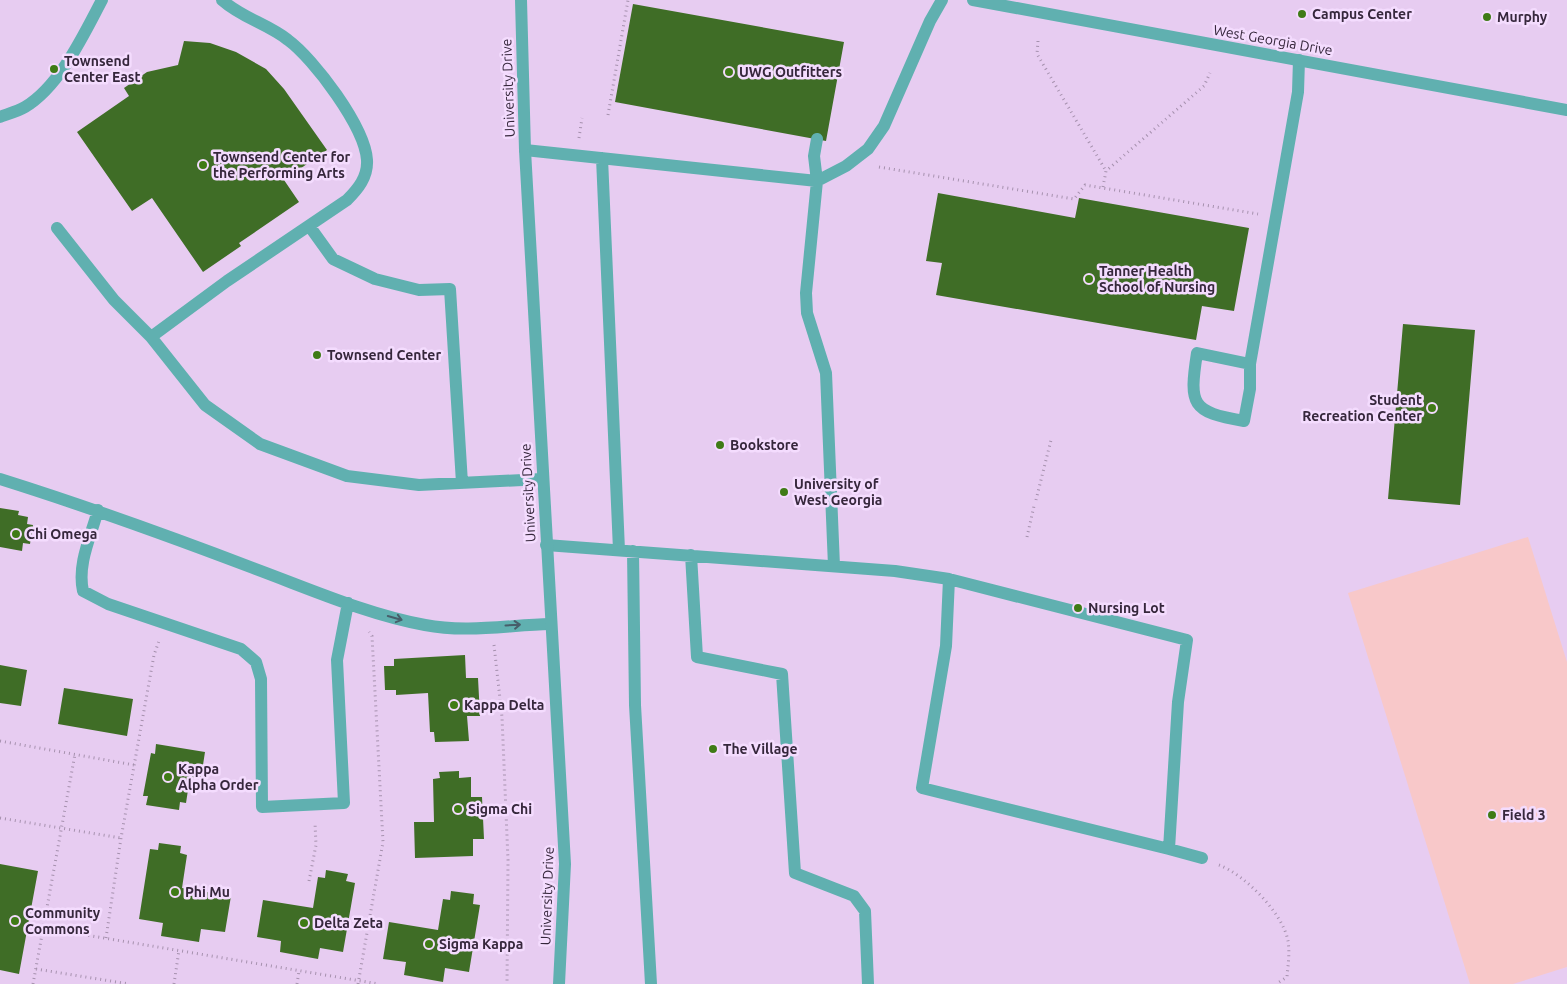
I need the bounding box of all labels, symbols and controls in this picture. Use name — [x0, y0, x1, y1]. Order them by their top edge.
place label: Campus Center — [1312, 6, 1412, 22]
marker: Campus Center — [1296, 8, 1308, 20]
place label: Murphy — [1497, 9, 1548, 25]
marker: Murphy — [1481, 11, 1493, 23]
street label: West Georgia Drive — [1212, 22, 1334, 58]
street label: University Drive — [498, 38, 518, 138]
place label: Townsend Center East — [64, 53, 140, 85]
marker: Townsend Center East — [48, 63, 60, 75]
place label: UWG Outfitters — [739, 64, 842, 80]
marker: UWG Outfitters — [723, 66, 735, 78]
place label: Townsend Center for the Performing Arts — [213, 149, 351, 181]
marker: Townsend Center for the Performing Arts — [197, 159, 209, 171]
place label: Tanner Health School of Nursing — [1099, 263, 1215, 295]
marker: Tanner Health School of Nursing — [1083, 273, 1095, 285]
place label: Townsend Center — [327, 347, 441, 363]
marker: Townsend Center — [311, 349, 323, 361]
place label: Student Recreation Center — [1302, 392, 1422, 424]
marker: Student Recreation Center — [1426, 402, 1438, 414]
place label: Bookstore — [730, 437, 799, 453]
marker: Bookstore — [714, 439, 726, 451]
street label: University Drive — [517, 443, 539, 543]
place label: University of West Georgia — [794, 476, 882, 508]
marker: University of West Georgia — [778, 486, 790, 498]
place label: Chi Omega — [26, 526, 97, 542]
marker: Chi Omega — [10, 528, 22, 540]
place label: Nursing Lot — [1088, 600, 1165, 616]
marker: Nursing Lot — [1072, 602, 1084, 614]
one-way arrow — [386, 613, 402, 623]
one-way arrow — [505, 621, 521, 630]
place label: Kappa Delta — [464, 697, 544, 713]
marker: Kappa Delta — [448, 699, 460, 711]
place label: The Village — [723, 741, 798, 757]
marker: The Village — [707, 743, 719, 755]
place label: Kappa Alpha Order — [178, 761, 259, 793]
marker: Kappa Alpha Order — [162, 771, 174, 783]
place label: Sigma Chi — [468, 801, 532, 817]
marker: Sigma Chi — [452, 803, 464, 815]
place label: Field 3 — [1502, 807, 1546, 823]
marker: Field 3 — [1486, 809, 1498, 821]
street label: University Drive — [537, 846, 557, 946]
place label: Phi Mu — [185, 884, 230, 900]
marker: Phi Mu — [169, 886, 181, 898]
place label: Community Commons — [25, 905, 101, 937]
marker: Community Commons — [9, 915, 21, 927]
place label: Delta Zeta — [314, 915, 383, 931]
marker: Delta Zeta — [298, 917, 310, 929]
place label: Sigma Kappa — [439, 936, 523, 952]
marker: Sigma Kappa — [423, 938, 435, 950]

